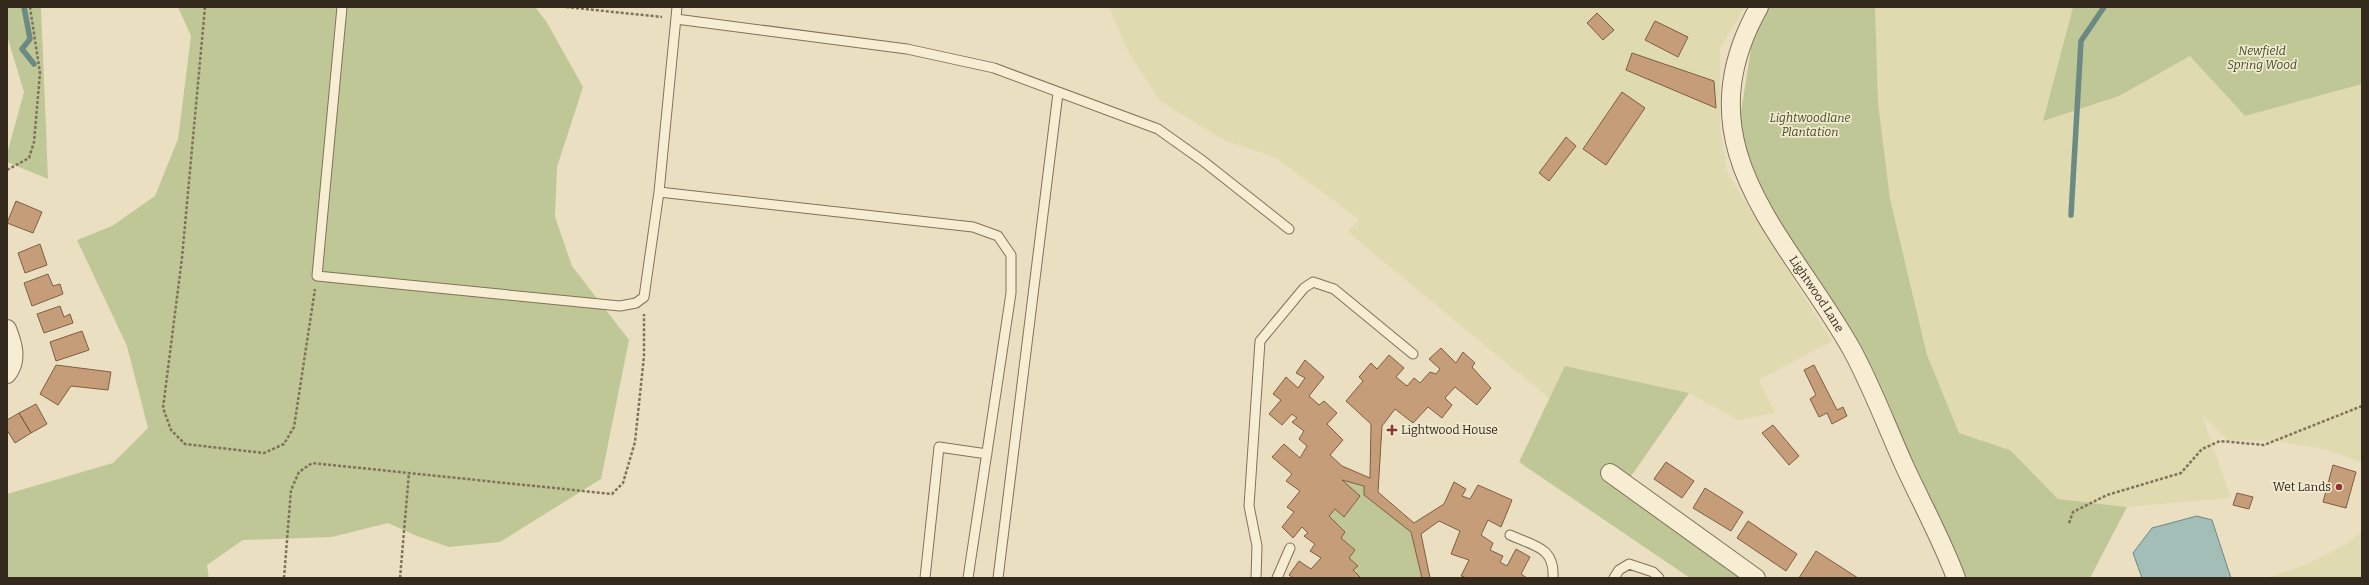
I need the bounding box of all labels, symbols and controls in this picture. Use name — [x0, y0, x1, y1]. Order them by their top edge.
park label: Newfield Spring Wood — [2227, 44, 2297, 72]
park label: Lightwoodlane Plantation — [1769, 111, 1851, 139]
street label: Lightwood Lane — [1786, 253, 1847, 335]
place label: Lightwood House — [1401, 423, 1498, 437]
marker: Lightwood House — [1386, 424, 1398, 436]
place label: Wet Lands — [2273, 480, 2331, 494]
marker: Wet Lands — [2334, 482, 2344, 492]

